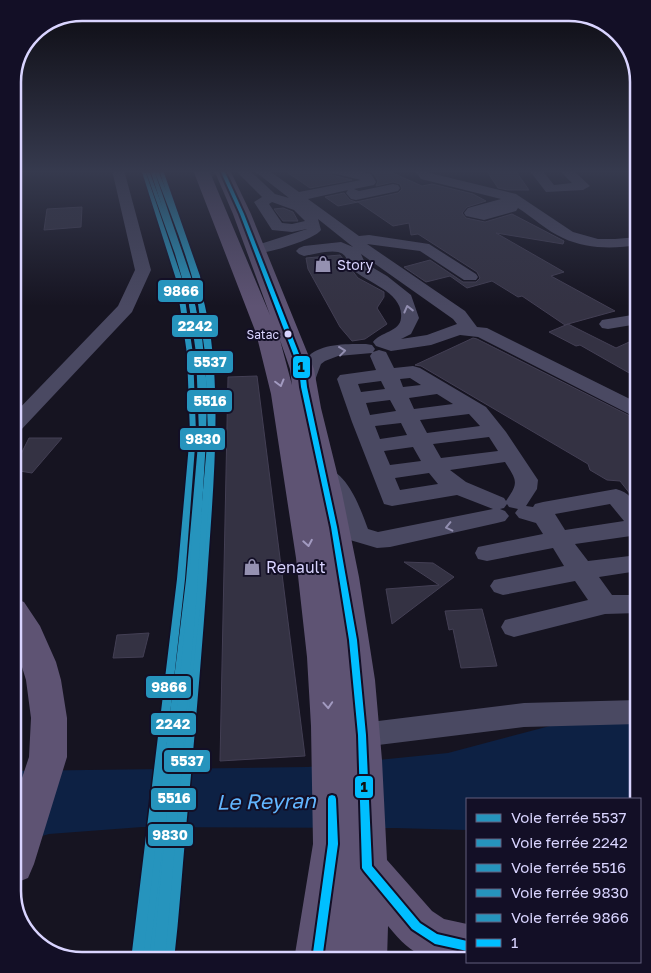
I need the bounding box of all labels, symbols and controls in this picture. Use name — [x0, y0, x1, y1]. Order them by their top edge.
shop icon: Story — [313, 254, 333, 274]
place label: Story — [337, 256, 374, 273]
line badge: 9866 — [157, 279, 204, 303]
text: 9866 — [163, 282, 199, 299]
one-way arrow — [403, 304, 414, 313]
line badge: 2242 — [171, 314, 219, 338]
text: 2242 — [178, 317, 213, 334]
place label: Satac — [247, 327, 279, 342]
marker: Satac — [283, 329, 293, 339]
one-way arrow — [338, 346, 346, 357]
line badge: 5537 — [186, 350, 234, 374]
text: 5537 — [193, 353, 227, 370]
line badge: 1 — [292, 355, 311, 379]
text: 1 — [297, 358, 305, 375]
one-way arrow — [274, 378, 285, 387]
line badge: 5516 — [186, 389, 233, 413]
text: 5516 — [193, 392, 227, 409]
line badge: 9830 — [179, 427, 226, 451]
text: 9830 — [185, 430, 221, 447]
one-way arrow — [445, 521, 454, 532]
one-way arrow — [303, 538, 313, 547]
shop icon: Renault — [242, 557, 262, 577]
place label: Renault — [266, 557, 326, 577]
line badge: 9866 — [145, 675, 192, 699]
text: 9866 — [151, 678, 187, 695]
one-way arrow — [322, 701, 333, 709]
line badge: 2242 — [150, 712, 197, 736]
text: 2242 — [156, 715, 191, 732]
line badge: 5537 — [163, 749, 211, 773]
text: 5537 — [170, 752, 204, 769]
line badge: 1 — [354, 775, 374, 799]
text: 1 — [360, 778, 368, 795]
line badge: 5516 — [150, 787, 197, 811]
water label: Le Reyran — [216, 787, 317, 815]
text: 5516 — [157, 789, 191, 806]
legend — [466, 798, 641, 963]
text: Voie ferrée 5537 — [511, 808, 627, 826]
line badge: 9830 — [147, 823, 194, 847]
text: 9830 — [152, 826, 188, 843]
text: Voie ferrée 2242 — [511, 833, 628, 851]
text: Voie ferrée 5516 — [511, 858, 626, 876]
text: Voie ferrée 9830 — [511, 883, 629, 901]
text: Voie ferrée 9866 — [511, 908, 629, 926]
text: 1 — [511, 933, 518, 951]

